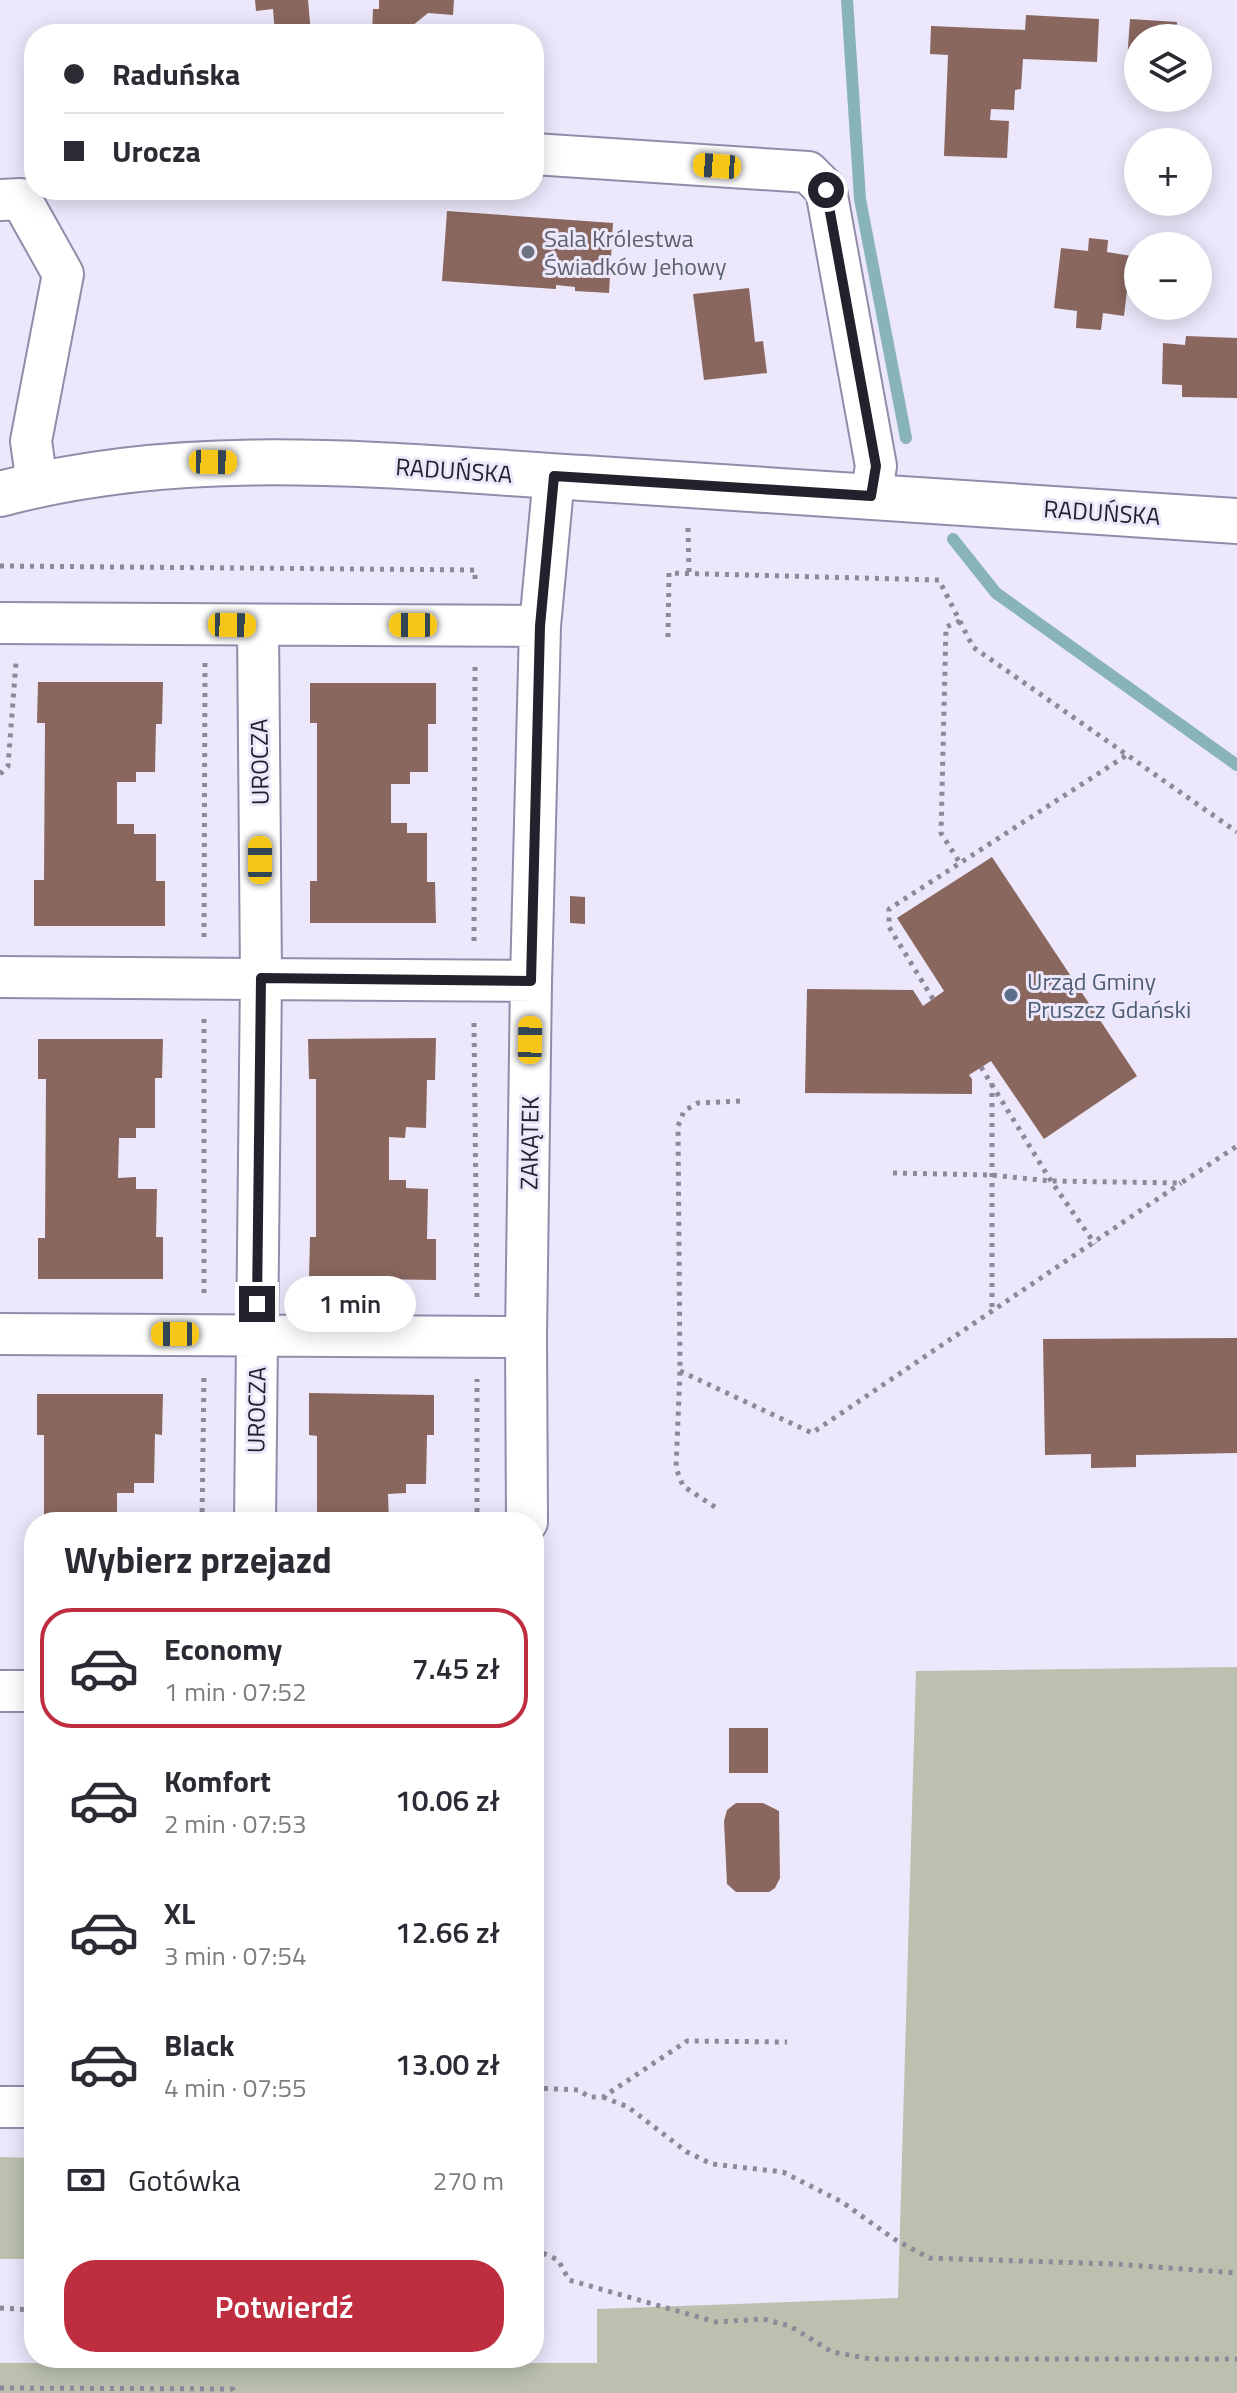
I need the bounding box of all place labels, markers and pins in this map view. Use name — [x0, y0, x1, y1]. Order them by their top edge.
place label: Sala Królestwa Świadków Jehowy — [544, 220, 727, 284]
marker: Sala Królestwa Świadków Jehowy — [519, 243, 537, 261]
place label: Urząd Gminy Pruszcz Gdański — [1027, 963, 1191, 1027]
marker: Urząd Gminy Pruszcz Gdański — [1002, 986, 1020, 1004]

